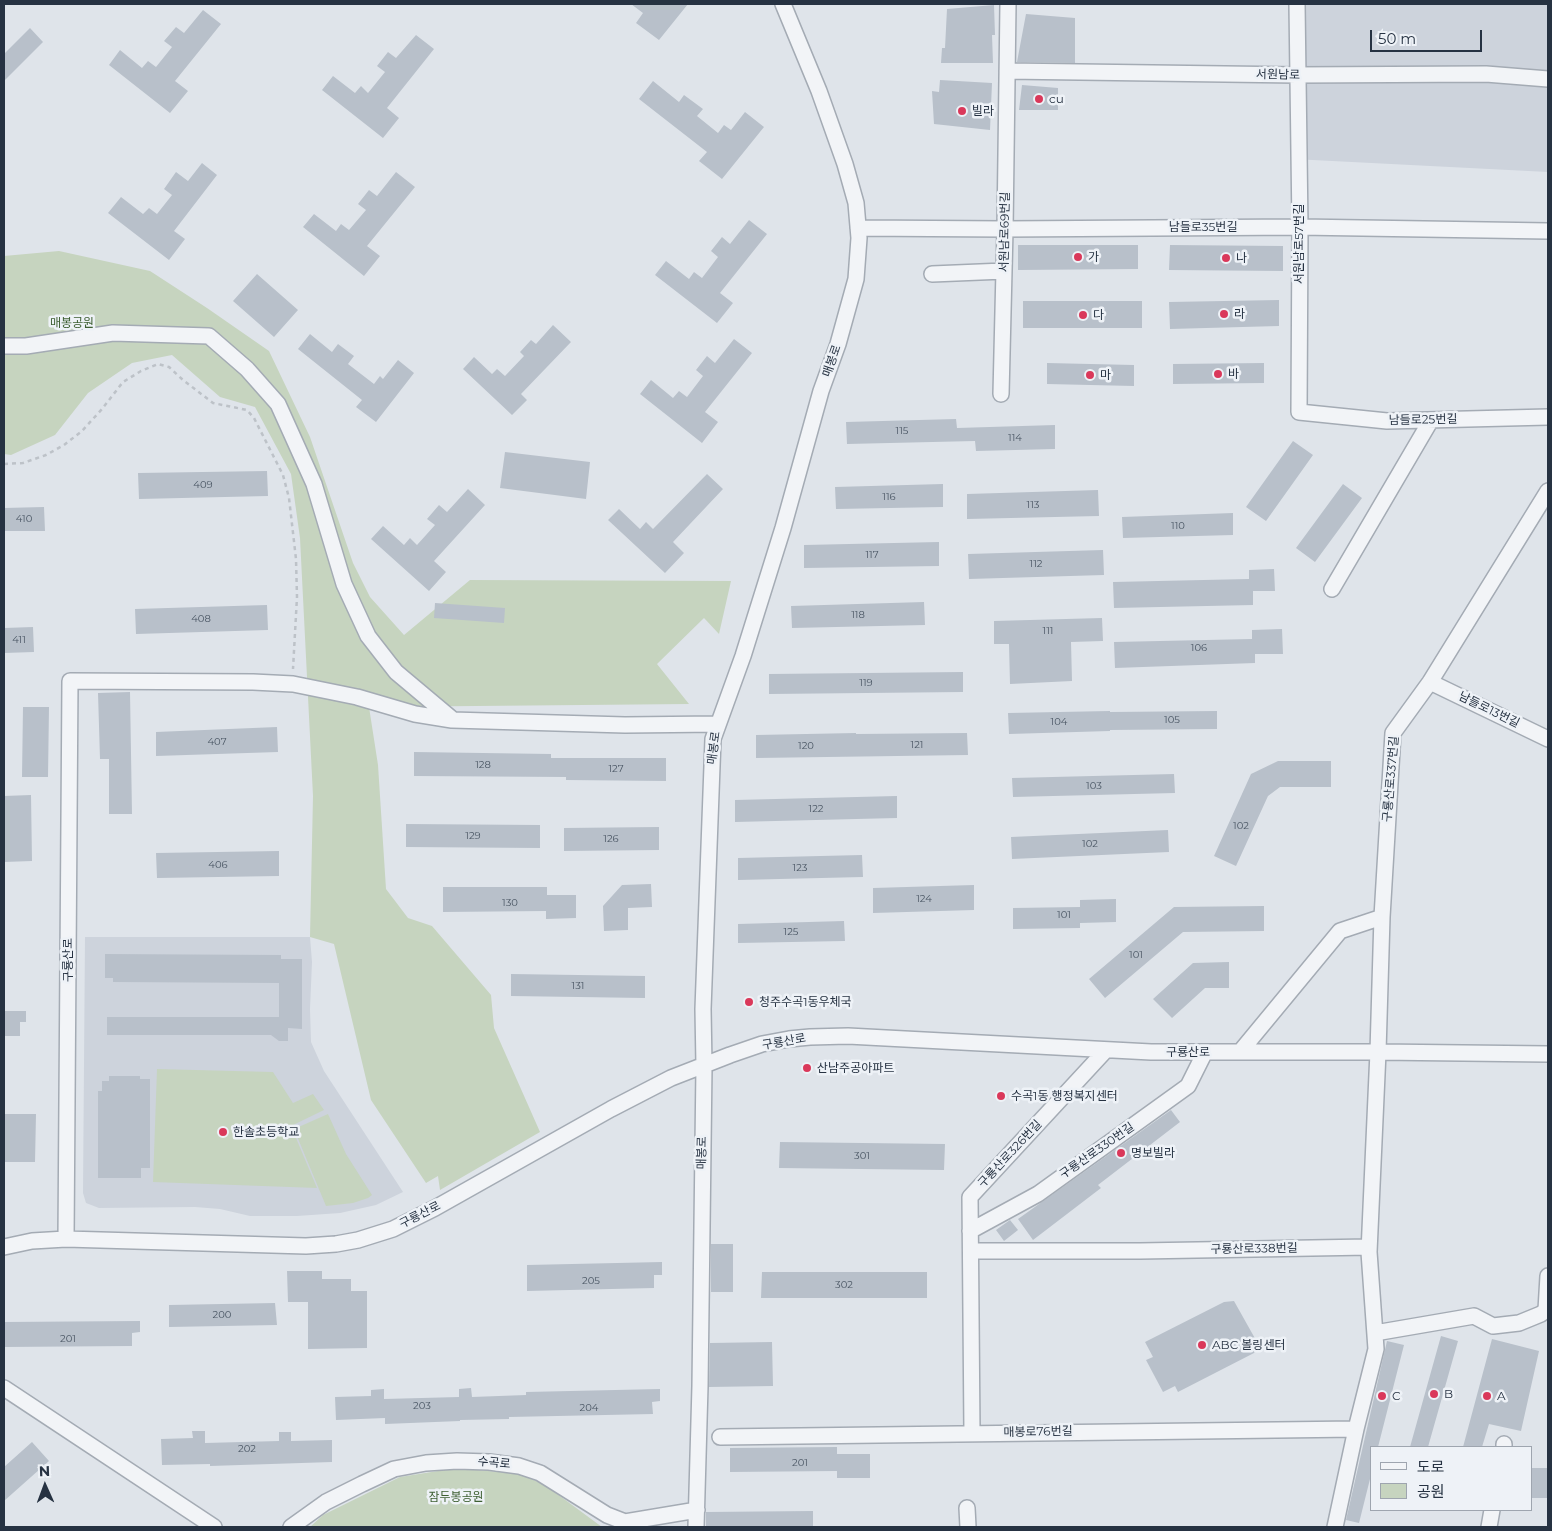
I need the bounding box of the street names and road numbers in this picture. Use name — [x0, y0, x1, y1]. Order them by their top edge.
street label: 서원남로 — [1256, 67, 1300, 83]
street label: 서원남로69번길 — [997, 191, 1013, 273]
street label: 서원남로57번길 — [1292, 204, 1306, 284]
street label: 남들로35번길 — [1169, 220, 1237, 234]
street label: 매봉로 — [820, 343, 844, 379]
street label: 남들로25번길 — [1388, 412, 1458, 428]
street label: 남들로13번길 — [1456, 689, 1522, 731]
street label: 매봉로 — [705, 731, 723, 765]
street label: 구룡산로337번길 — [1380, 735, 1402, 823]
street label: 구룡산로 — [61, 938, 75, 982]
street label: 구룡산로 — [761, 1031, 807, 1053]
street label: 구룡산로 — [1166, 1045, 1210, 1059]
street label: 구룡산로326번길 — [975, 1117, 1045, 1191]
street label: 구룡산로330번길 — [1057, 1120, 1137, 1182]
street label: 매봉로 — [695, 1136, 709, 1170]
street label: 구룡산로 — [397, 1199, 443, 1231]
street label: 구룡산로338번길 — [1210, 1241, 1298, 1257]
street label: 매봉로76번길 — [1003, 1424, 1073, 1440]
street label: 수곡로 — [477, 1454, 511, 1472]

